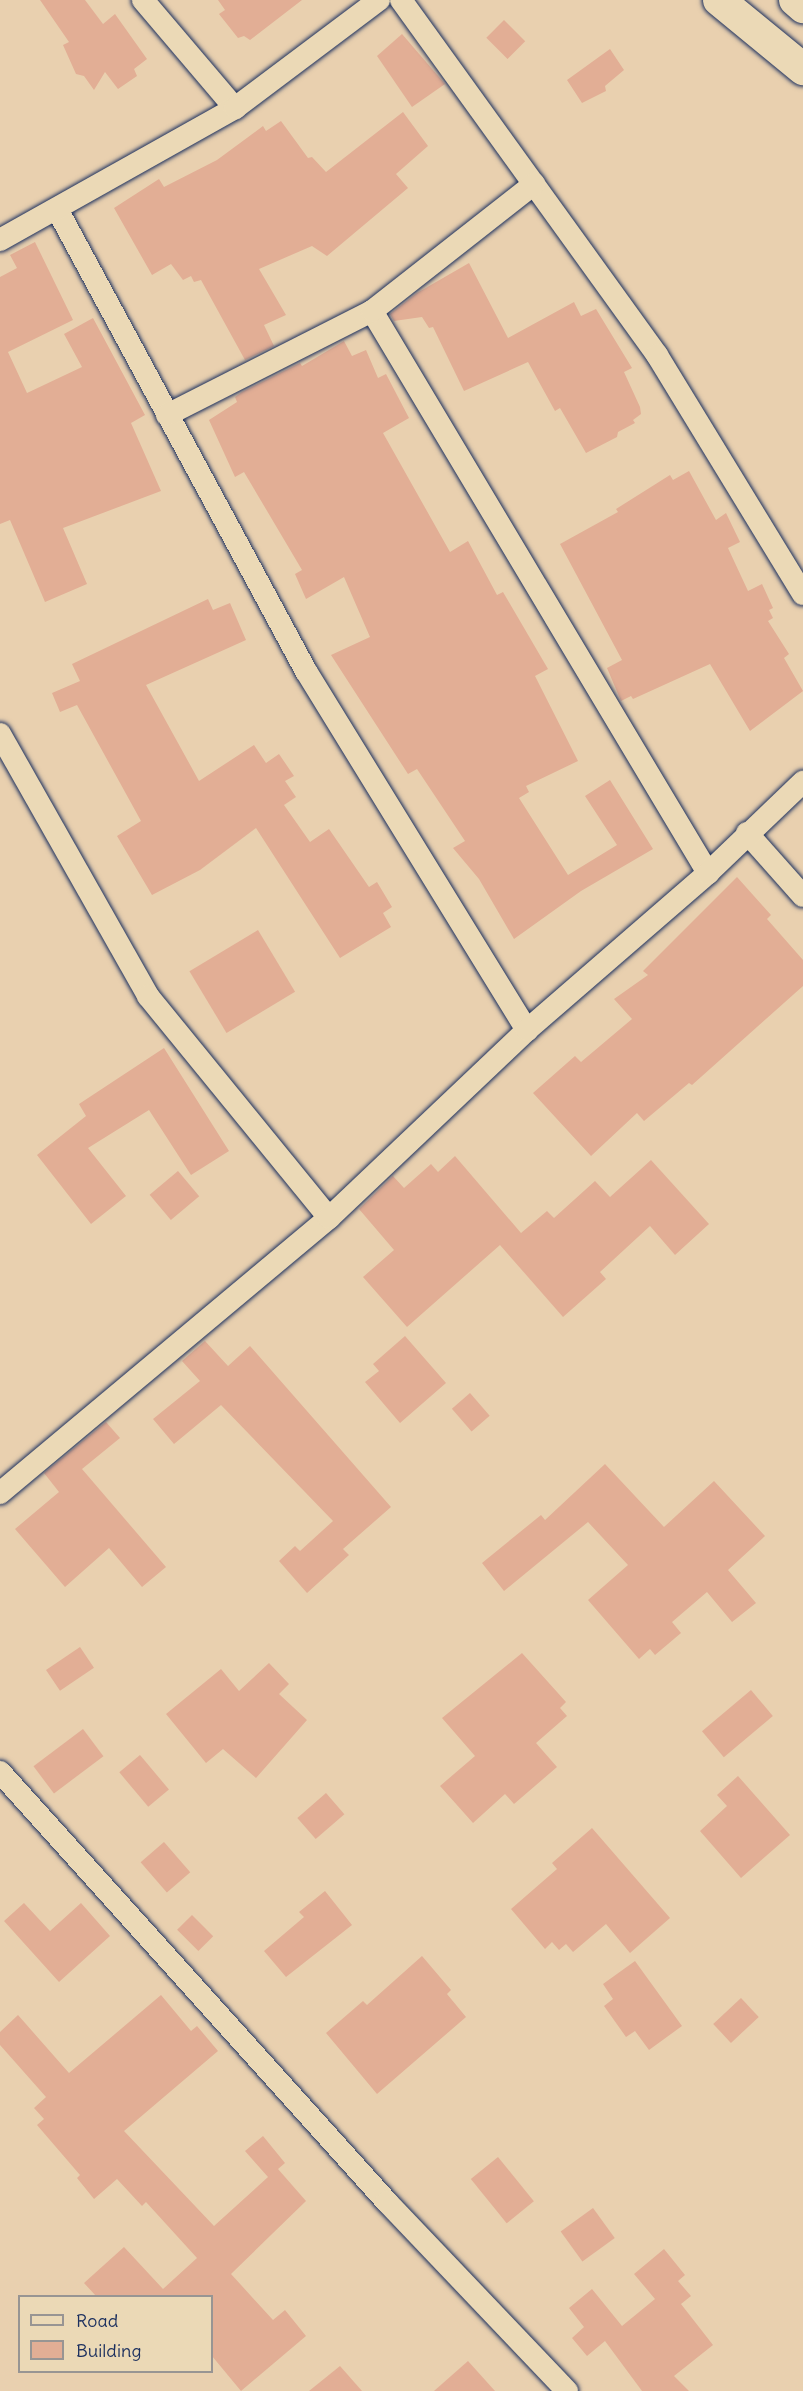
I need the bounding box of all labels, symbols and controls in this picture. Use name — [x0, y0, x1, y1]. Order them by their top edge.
legend — [18, 2295, 213, 2373]
text: Road — [76, 2309, 118, 2332]
text: Building — [76, 2339, 141, 2362]

